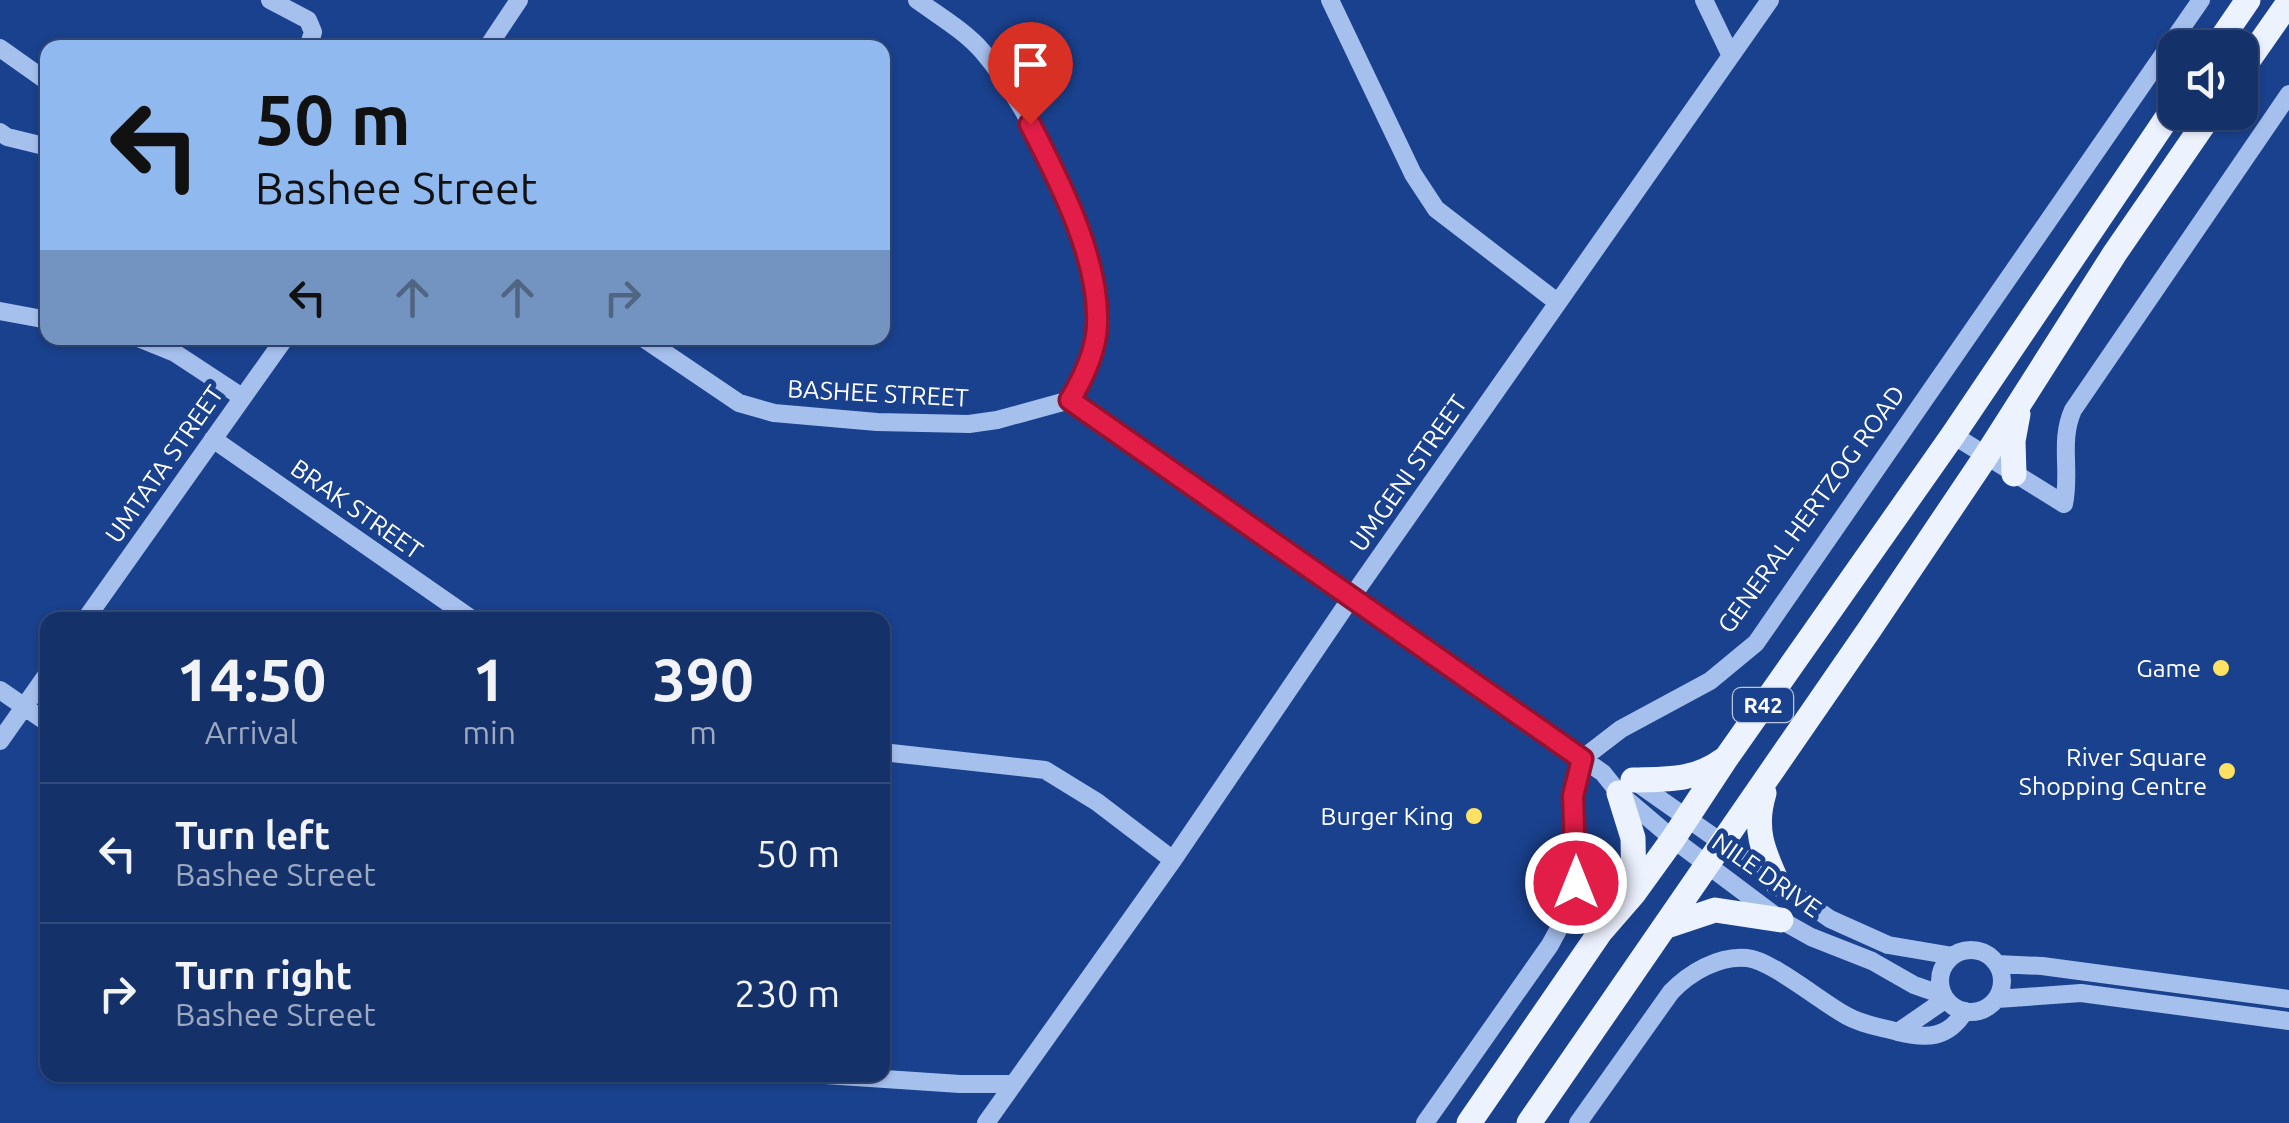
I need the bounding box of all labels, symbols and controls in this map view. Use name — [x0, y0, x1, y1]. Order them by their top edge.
pin — [988, 22, 1073, 125]
map controls — [2158, 30, 2258, 130]
button: sound — [2158, 30, 2258, 130]
icon: arrive — [1003, 37, 1058, 92]
icon: left — [90, 80, 220, 210]
text: 50 m — [255, 80, 411, 158]
text: Bashee Street — [255, 162, 538, 213]
icon: left — [280, 270, 335, 325]
icon: ahead — [385, 270, 440, 325]
icon: ahead — [490, 270, 545, 325]
icon: right — [595, 270, 650, 325]
street label: BASHEE STREET — [787, 374, 969, 412]
street label: UMTATA STREET — [99, 380, 229, 548]
street label: GENERAL HERTZOG ROAD — [1712, 380, 1910, 638]
street label: UMGENI STREET — [1344, 390, 1472, 556]
street label: BRAK STREET — [286, 453, 428, 565]
text: 14:50 — [176, 645, 326, 712]
text: 1 — [472, 645, 506, 712]
text: 390 — [652, 645, 754, 712]
place label: Game — [2136, 654, 2201, 682]
marker: Game — [2210, 657, 2232, 679]
road number: R42 — [1733, 688, 1793, 722]
text: Arrival — [205, 714, 298, 750]
text: min — [462, 714, 516, 750]
text: m — [689, 714, 717, 750]
place label: River Square Shopping Centre — [2019, 743, 2207, 800]
marker: River Square Shopping Centre — [2216, 760, 2238, 782]
place label: Burger King — [1321, 802, 1454, 830]
marker: Burger King — [1463, 805, 1485, 827]
text: Turn left — [175, 814, 330, 856]
icon: left — [90, 826, 145, 881]
street label: NILE DRIVE — [1707, 827, 1827, 923]
position arrow — [1524, 831, 1628, 935]
text: 50 m — [756, 832, 840, 874]
text: Bashee Street — [175, 856, 376, 892]
text: Turn right — [175, 954, 352, 996]
icon: right — [90, 966, 145, 1021]
text: 230 m — [734, 972, 840, 1014]
text: Bashee Street — [175, 996, 376, 1032]

